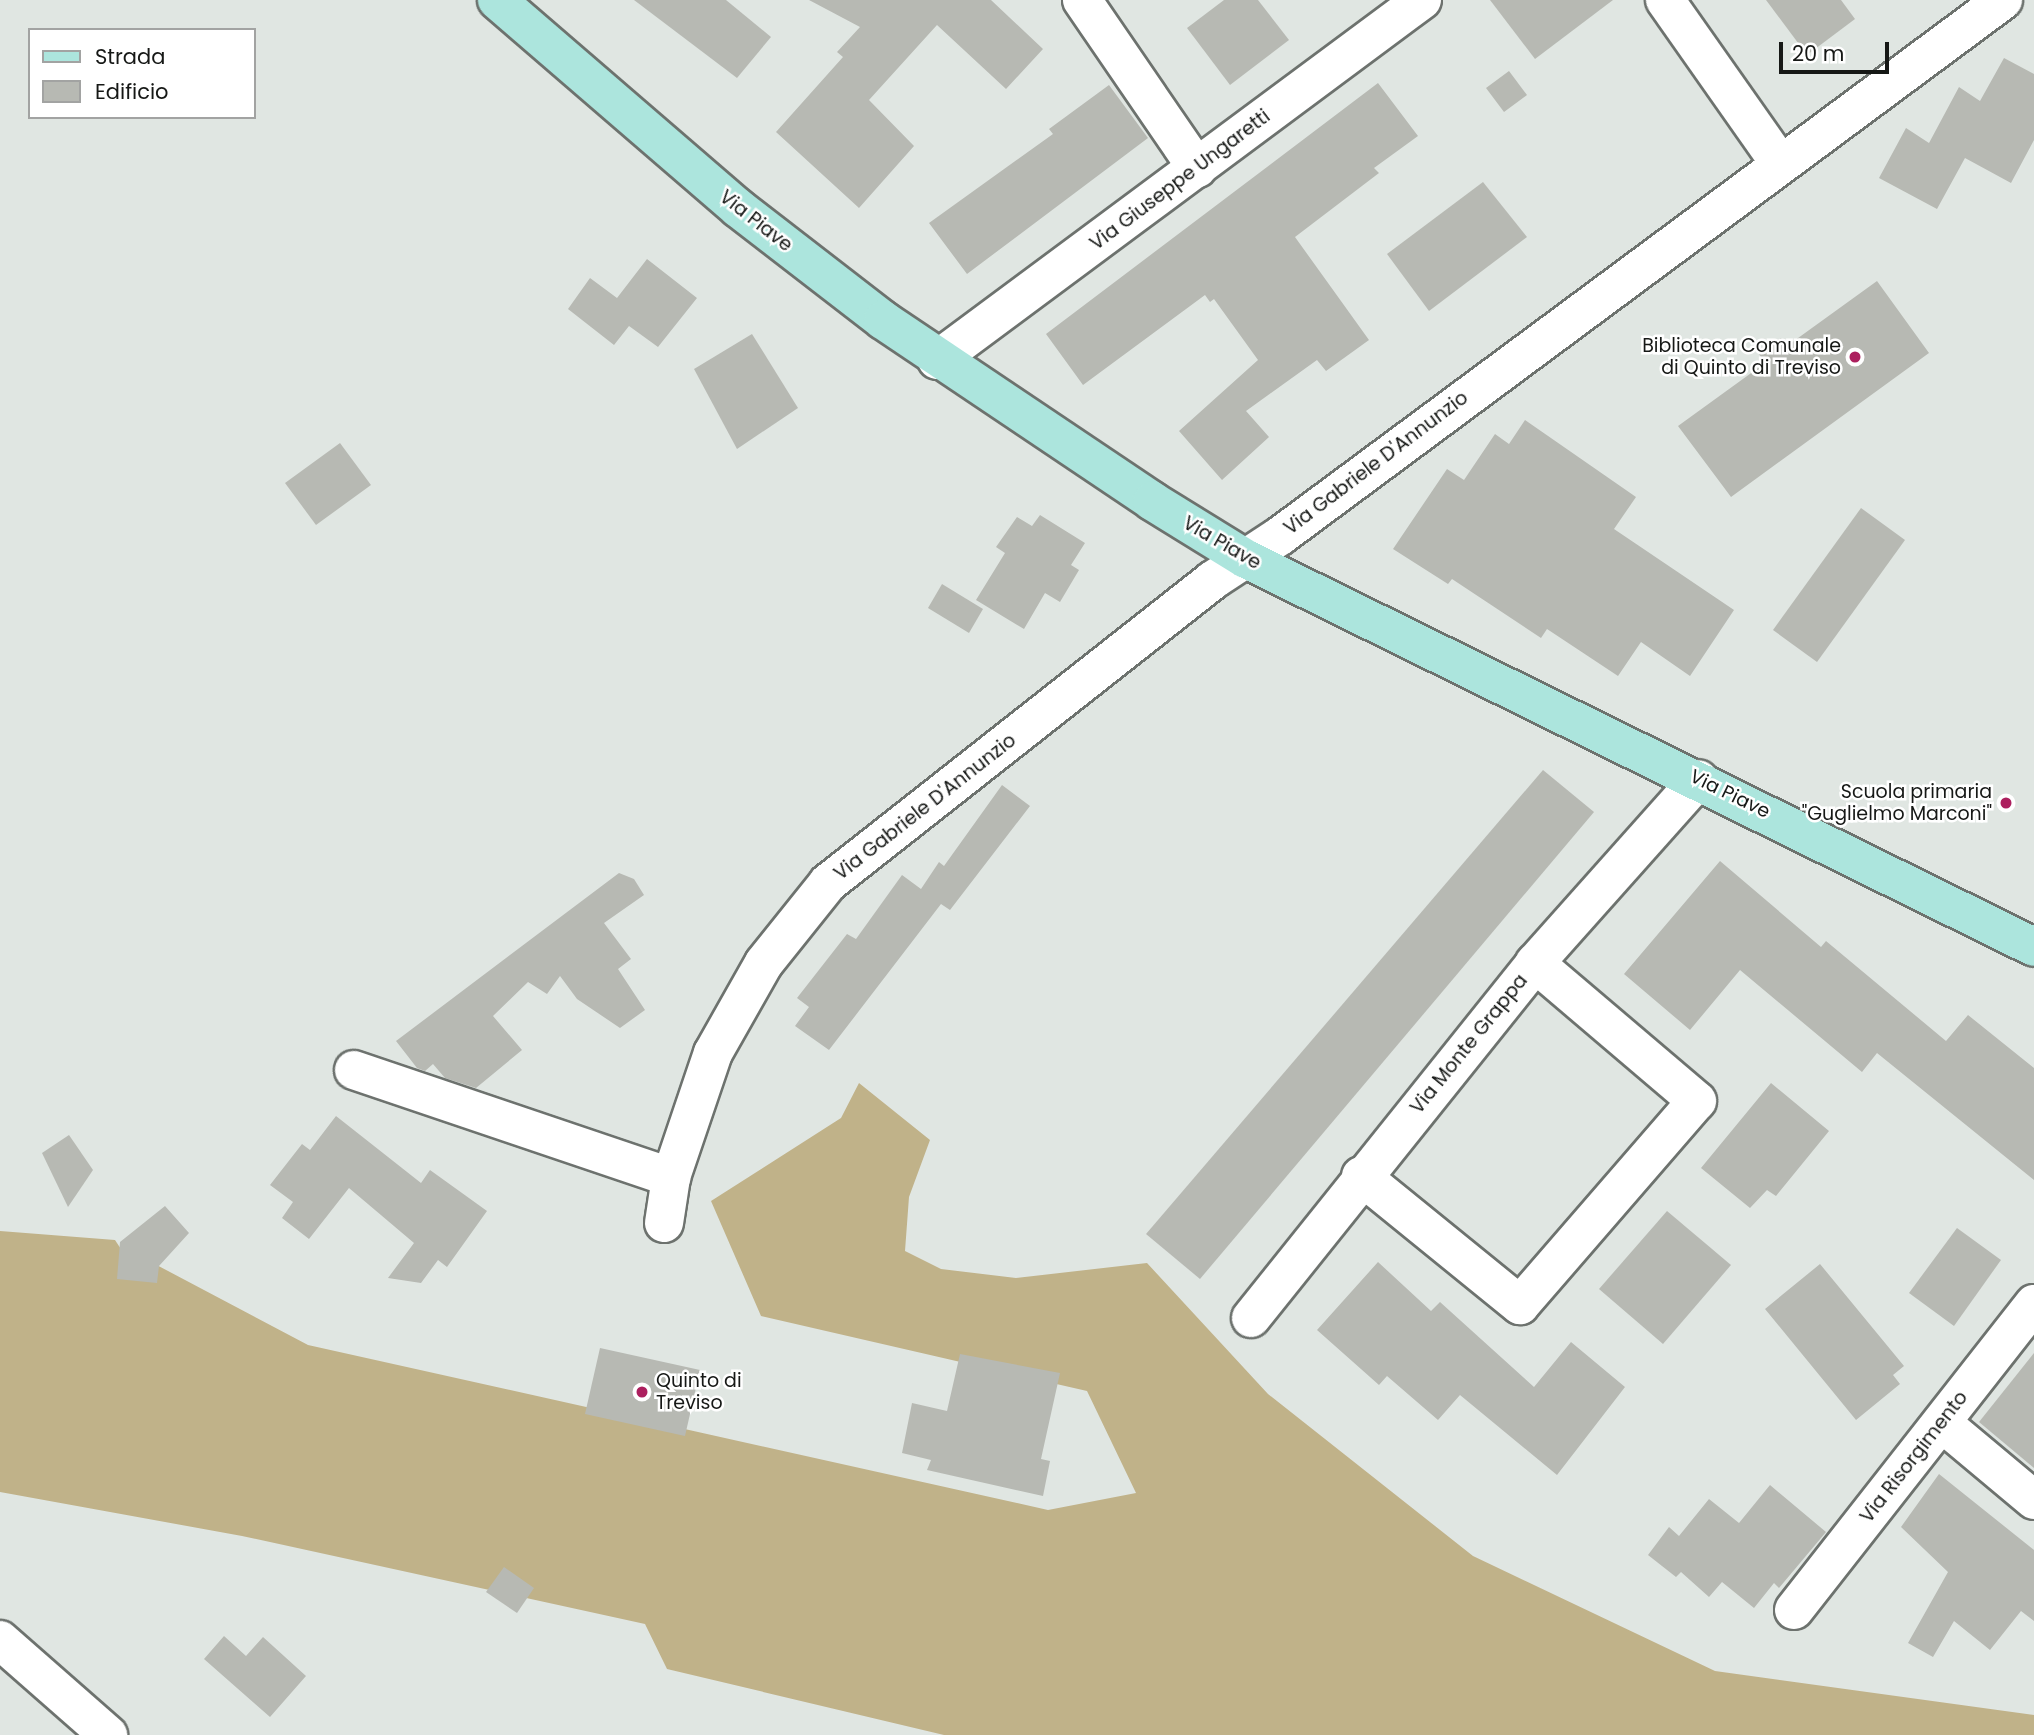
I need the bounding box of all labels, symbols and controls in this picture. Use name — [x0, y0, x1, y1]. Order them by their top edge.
legend — [28, 28, 256, 119]
scale bar — [1782, 28, 1892, 72]
text: 20 m — [1792, 39, 1845, 68]
text: Strada — [95, 42, 165, 71]
text: Edificio — [95, 77, 169, 106]
street label: Via Giuseppe Ungaretti — [1086, 105, 1274, 255]
street label: Via Piave — [715, 185, 797, 257]
place label: Biblioteca Comunale di Quinto di Treviso — [1642, 335, 1841, 379]
marker: Biblioteca Comunale di Quinto di Treviso — [1847, 349, 1863, 365]
street label: Via Gabriele D'Annunzio — [1280, 386, 1472, 540]
street label: Via Piave — [1179, 512, 1265, 574]
street label: Via Gabriele D'Annunzio — [830, 729, 1020, 885]
street label: Via Piave — [1686, 765, 1774, 823]
place label: Scuola primaria "Guglielmo Marconi" — [1802, 781, 1992, 825]
marker: Scuola primaria "Guglielmo Marconi" — [1998, 795, 2014, 811]
street label: Via Monte Grappa — [1406, 970, 1532, 1118]
place label: Quinto di Treviso — [656, 1370, 742, 1414]
marker: Quinto di Treviso — [634, 1384, 650, 1400]
street label: Via Risorgimento — [1855, 1387, 1973, 1527]

